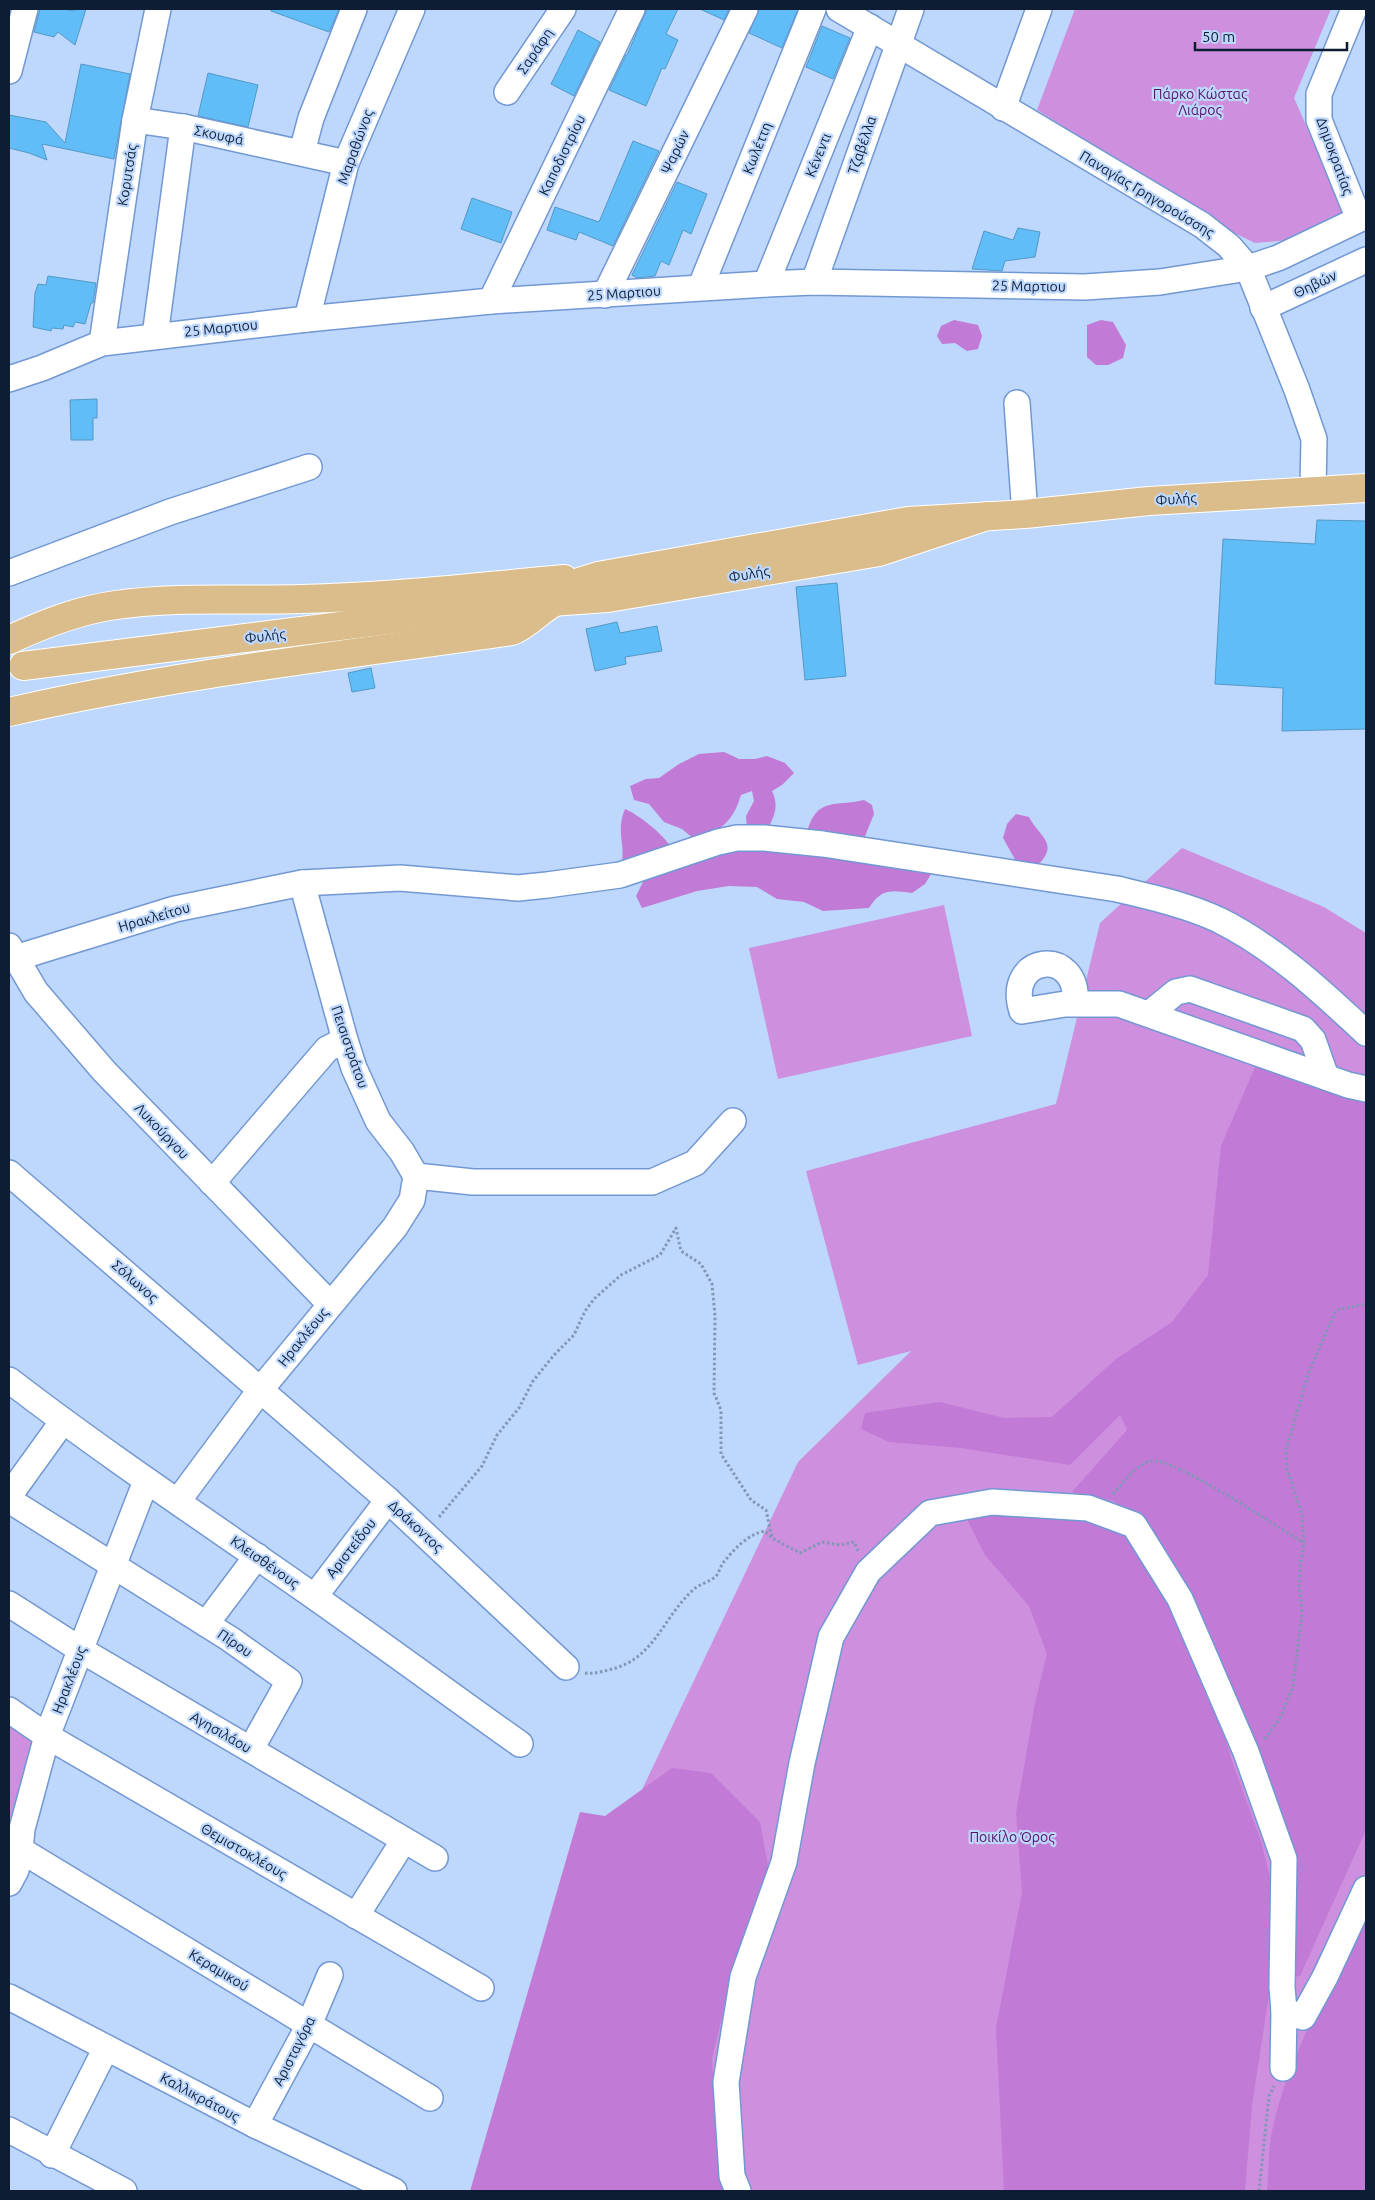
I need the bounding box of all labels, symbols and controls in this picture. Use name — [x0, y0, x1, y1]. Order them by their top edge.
scale bar — [1195, 20, 1348, 52]
street label: Σαράφη — [514, 25, 556, 77]
text: 50 m — [1202, 28, 1235, 45]
park label: Πάρκο Κώστας Λιάρος — [1153, 86, 1248, 118]
street label: Μαραθώνος — [334, 107, 376, 187]
street label: Καποδιστρίου — [536, 112, 588, 198]
street label: Τζαβέλλα — [845, 113, 880, 176]
street label: Δημοκρατίας — [1314, 115, 1357, 198]
street label: Κωλέττη — [739, 120, 775, 176]
street label: Σκουφά — [193, 122, 246, 148]
street label: Ψαρών — [658, 127, 692, 176]
street label: Κένεντι — [802, 130, 834, 179]
street label: Κορυτσάς — [114, 142, 140, 207]
street label: Παναγίας Γρηγορούσσης — [1077, 147, 1218, 241]
street label: Θηβών — [1291, 267, 1339, 301]
street label: 25 Μαρτιου — [992, 277, 1066, 295]
street label: 25 Μαρτιου — [587, 282, 661, 304]
street label: 25 Μαρτιου — [183, 316, 259, 340]
street label: Φυλής — [1155, 490, 1198, 508]
street label: Φυλής — [727, 562, 771, 585]
street label: Φυλής — [244, 625, 287, 646]
street label: Ηρακλείτου — [116, 899, 192, 935]
street label: Πεισιστράτου — [328, 1004, 372, 1090]
street label: Λυκούργου — [132, 1100, 192, 1162]
street label: Σόλωνος — [109, 1257, 162, 1306]
street label: Ηρακλέους — [275, 1304, 332, 1369]
street label: Δράκοντος — [386, 1497, 447, 1556]
street label: Αριστείδου — [323, 1515, 379, 1581]
street label: Κλεισθένους — [228, 1533, 303, 1592]
street label: Πίρου — [215, 1626, 255, 1660]
street label: Ηρακλέους — [49, 1644, 89, 1716]
street label: Αγησιλάου — [188, 1708, 254, 1756]
street label: Θεμιστοκλέους — [198, 1820, 290, 1882]
park label: Ποικίλο Όρος — [969, 1829, 1055, 1845]
street label: Κεραμικού — [186, 1946, 252, 1994]
street label: Αρισταγόρα — [270, 2013, 319, 2088]
street label: Καλλικράτους — [158, 2069, 243, 2125]

